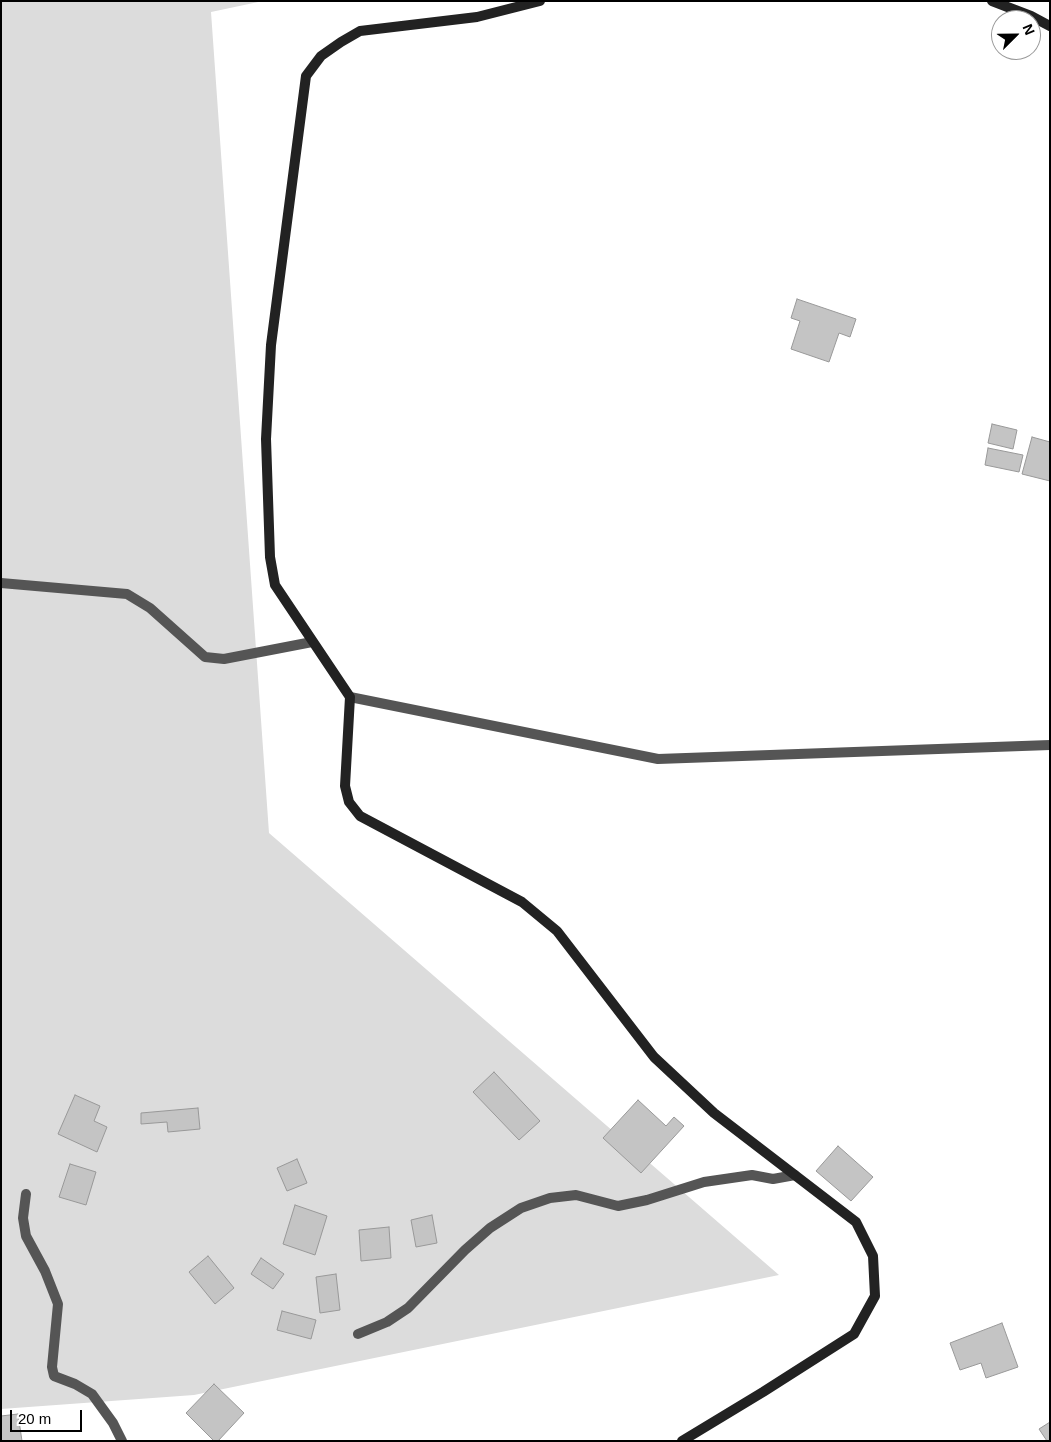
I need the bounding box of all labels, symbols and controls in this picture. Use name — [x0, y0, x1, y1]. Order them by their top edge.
north arrow — [991, 10, 1041, 60]
text: N — [1020, 22, 1038, 37]
scale bar — [12, 1400, 85, 1432]
text: 20 m — [18, 1410, 51, 1427]

